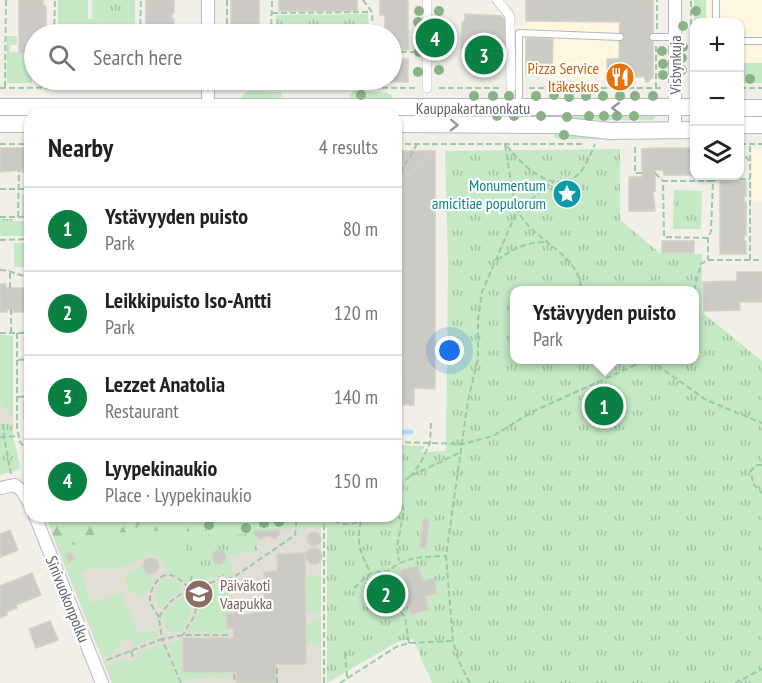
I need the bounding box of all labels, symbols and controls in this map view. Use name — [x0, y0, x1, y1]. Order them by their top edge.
pin: 4 — [416, 15, 454, 60]
map controls — [690, 18, 744, 180]
button: + — [690, 18, 744, 72]
search box — [24, 24, 402, 90]
pin: 3 — [464, 32, 504, 78]
street label: Visbynkuja — [665, 35, 685, 96]
icon: search — [45, 41, 78, 74]
text: Search here — [93, 43, 182, 71]
place label: Pizza Service Itäkeskus — [527, 58, 599, 96]
restaurant icon: Pizza Service Itäkeskus — [604, 61, 636, 93]
button: − — [690, 72, 744, 126]
street label: Kauppakartanonkatu — [416, 98, 530, 118]
one-way arrow — [612, 102, 621, 114]
one-way arrow — [450, 119, 459, 131]
button: layers — [690, 126, 744, 180]
text: Nearby — [48, 131, 113, 164]
text: 4 results — [319, 134, 378, 160]
place label: Monumentum amicitiae populorum — [432, 175, 546, 213]
place icon: Monumentum amicitiae populorum — [551, 178, 583, 210]
text: Ystävyyden puisto — [105, 202, 248, 230]
text: 1 — [63, 216, 72, 242]
text: 80 m — [343, 216, 378, 242]
text: Park — [105, 230, 135, 256]
text: Leikkipuisto Iso-Antti — [105, 286, 272, 314]
popup — [510, 286, 699, 364]
text: Ystävyyden puisto — [533, 298, 676, 326]
text: 2 — [63, 300, 72, 326]
text: 120 m — [334, 300, 378, 326]
text: Park — [105, 314, 135, 340]
text: Park — [533, 326, 563, 352]
your location — [435, 336, 464, 365]
text: Lezzet Anatolia — [105, 370, 225, 398]
text: 3 — [63, 384, 72, 410]
text: 140 m — [334, 384, 378, 410]
pin: 1 — [584, 384, 624, 428]
text: Restaurant — [105, 398, 179, 424]
text: Lyypekinaukio — [105, 454, 217, 482]
text: 4 — [63, 468, 72, 494]
text: 150 m — [334, 468, 378, 494]
text: Place · Lyypekinaukio — [105, 482, 252, 508]
street label: Sinivuokonpolku — [42, 553, 94, 645]
pin: 2 — [366, 572, 406, 616]
place label: Päiväkoti Vaapukka — [219, 575, 272, 613]
school or university icon: Päiväkoti Vaapukka — [183, 578, 215, 610]

